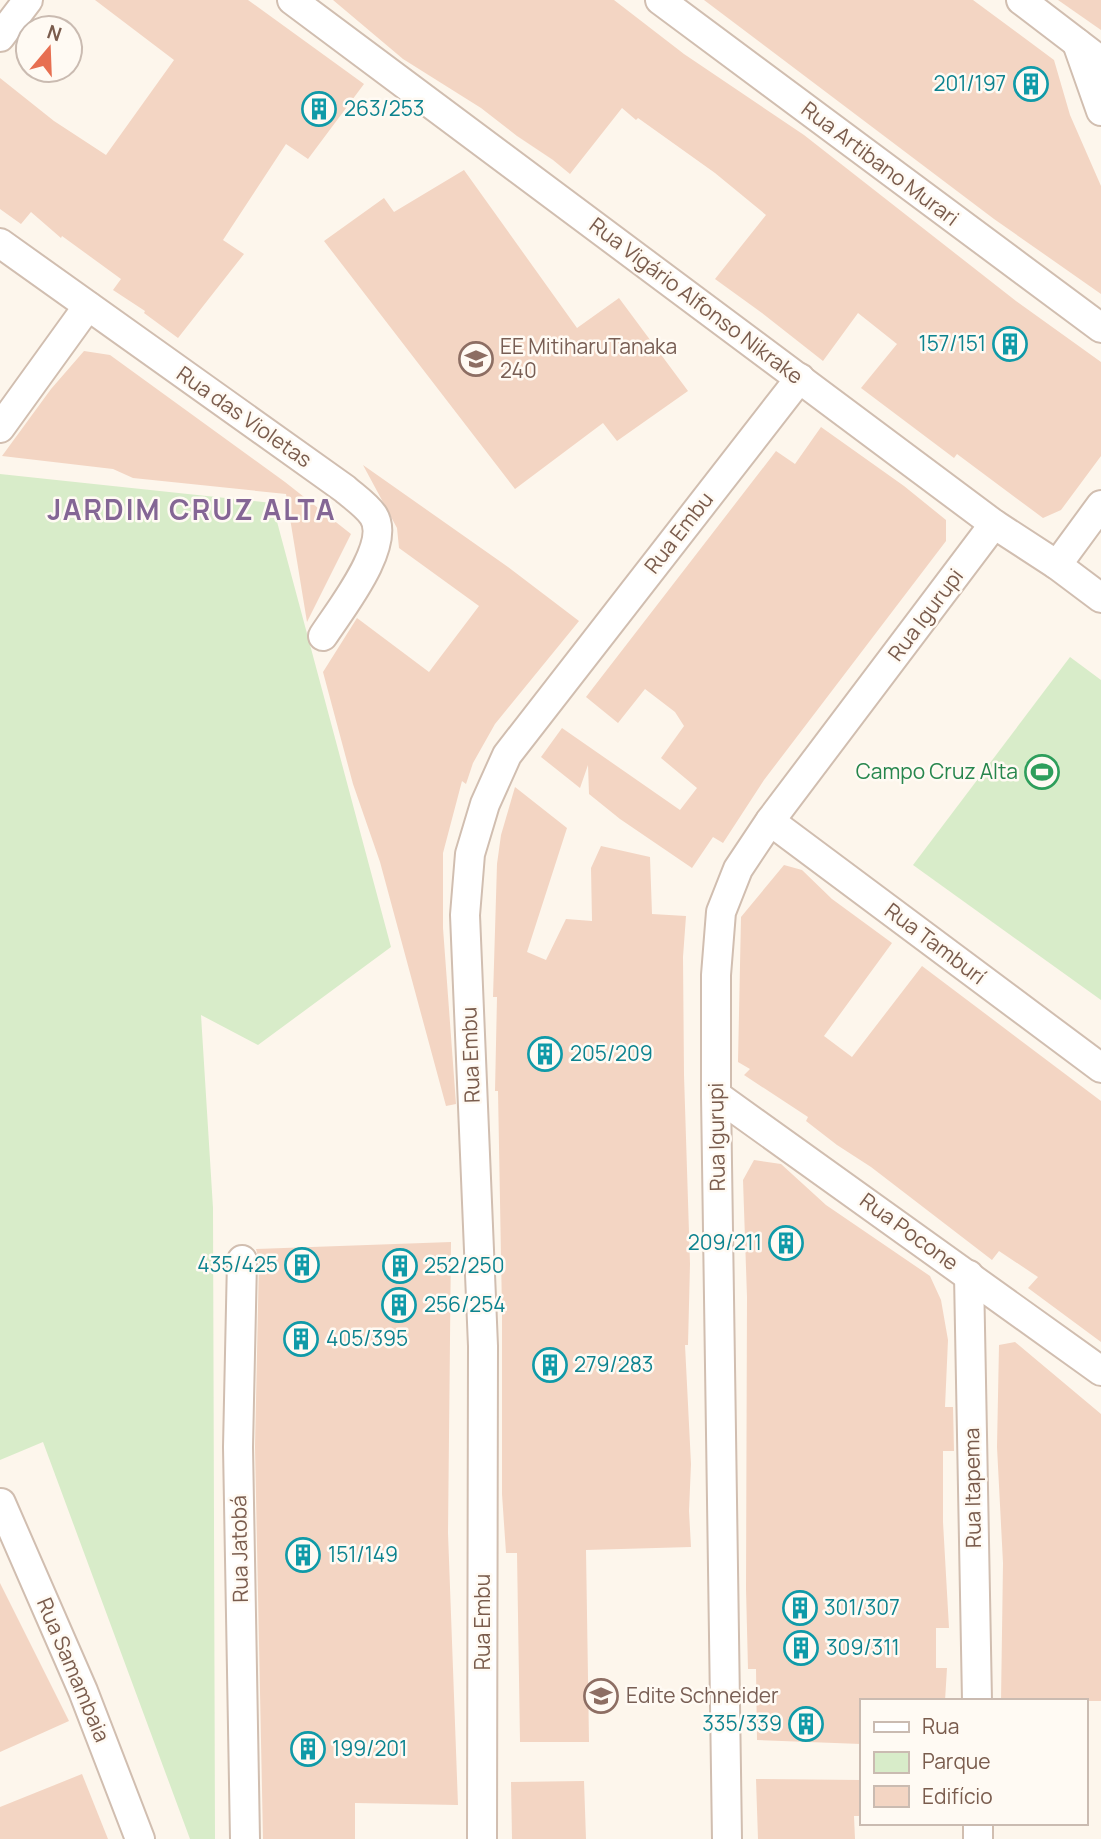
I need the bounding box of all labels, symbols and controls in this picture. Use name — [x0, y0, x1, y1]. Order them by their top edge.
north arrow — [14, 14, 84, 84]
text: N — [44, 18, 65, 47]
building icon: 201/197 — [1012, 65, 1050, 103]
place label: 201/197 — [933, 69, 1006, 97]
building icon: 263/253 — [300, 90, 338, 128]
place label: 263/253 — [344, 94, 424, 122]
street label: Rua Artibano Murari — [796, 95, 965, 232]
street label: Rua Vigário Alfonso Nikrake — [584, 211, 809, 390]
building icon: 157/151 — [991, 325, 1029, 363]
place label: 157/151 — [918, 329, 986, 357]
place label: EE MitiharuTanaka 240 — [500, 332, 677, 384]
school or university icon: EE MitiharuTanaka 240 — [457, 340, 495, 378]
street label: Rua das Violetas — [172, 359, 318, 473]
street label: Rua Embu — [638, 486, 719, 579]
district label: JARDIM CRUZ ALTA — [47, 490, 337, 528]
street label: Rua Igurupi — [881, 563, 969, 666]
sports icon: Campo Cruz Alta — [1023, 753, 1061, 791]
place label: Campo Cruz Alta — [856, 757, 1018, 785]
street label: Rua Tamburí — [879, 896, 992, 990]
street label: Rua Embu — [454, 1006, 486, 1104]
building icon: 205/209 — [526, 1035, 564, 1073]
place label: 205/209 — [570, 1039, 653, 1067]
street label: Rua Igurupi — [701, 1082, 731, 1192]
street label: Rua Pocone — [855, 1186, 964, 1276]
building icon: 209/211 — [767, 1224, 805, 1262]
place label: 209/211 — [688, 1228, 762, 1256]
building icon: 435/425 — [283, 1246, 321, 1284]
building icon: 252/250 — [381, 1247, 419, 1285]
place label: 435/425 — [197, 1250, 278, 1278]
place label: 252/250 — [424, 1251, 505, 1279]
building icon: 256/254 — [380, 1286, 418, 1324]
place label: 256/254 — [424, 1290, 506, 1318]
building icon: 405/395 — [282, 1320, 320, 1358]
place label: 405/395 — [326, 1324, 408, 1352]
building icon: 279/283 — [531, 1346, 569, 1384]
place label: 279/283 — [574, 1350, 653, 1378]
street label: Rua Itapema — [957, 1428, 987, 1548]
street label: Rua Jatobá — [224, 1495, 254, 1603]
building icon: 151/149 — [284, 1536, 322, 1574]
place label: 151/149 — [328, 1540, 398, 1568]
street label: Rua Embu — [468, 1574, 496, 1670]
building icon: 301/307 — [781, 1589, 819, 1627]
street label: Rua Samambaia — [31, 1593, 117, 1746]
place label: 301/307 — [824, 1593, 900, 1621]
building icon: 309/311 — [782, 1629, 820, 1667]
place label: 309/311 — [826, 1633, 900, 1661]
school or university icon: Edite Schneider — [582, 1677, 620, 1715]
place label: Edite Schneider — [626, 1681, 779, 1709]
legend — [860, 1699, 1087, 1825]
building icon: 335/339 — [787, 1705, 825, 1743]
place label: 335/339 — [702, 1709, 782, 1737]
text: Rua — [922, 1712, 959, 1740]
building icon: 199/201 — [289, 1730, 327, 1768]
place label: 199/201 — [332, 1734, 407, 1762]
text: Parque — [922, 1747, 991, 1775]
text: Edifício — [922, 1782, 993, 1810]

